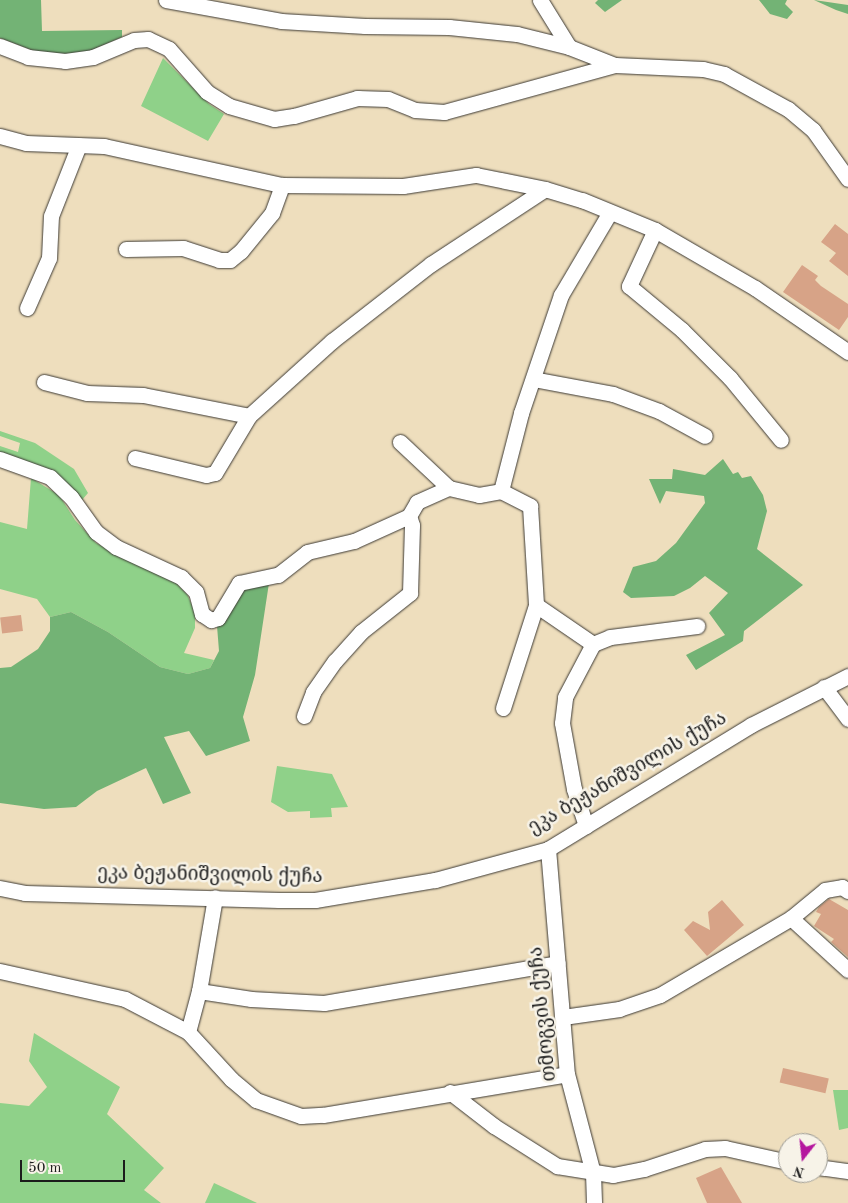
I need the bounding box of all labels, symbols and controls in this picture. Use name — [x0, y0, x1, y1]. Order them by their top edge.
street label: ეკა ბეჟანიშვილის ქუჩა — [525, 708, 731, 840]
street label: ეკა ბეჟანიშვილის ქუჩა — [97, 863, 323, 889]
street label: თმოგვის ქუჩა — [526, 945, 562, 1083]
north arrow — [778, 1133, 828, 1183]
scale bar — [22, 1150, 128, 1182]
text: 50 m — [28, 1161, 62, 1176]
text: N — [792, 1163, 806, 1180]

